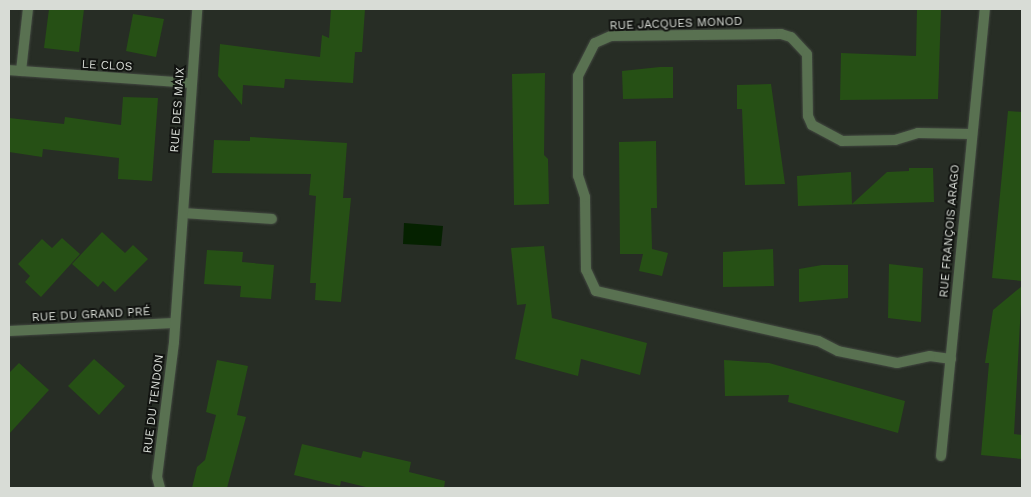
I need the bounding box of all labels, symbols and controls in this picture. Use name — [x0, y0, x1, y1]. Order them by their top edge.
street label: RUE JACQUES MONOD — [609, 14, 743, 34]
street label: LE CLOS — [81, 57, 133, 75]
street label: RUE DES MAIX — [168, 67, 188, 153]
street label: RUE FRANÇOIS ARAGO — [937, 164, 963, 298]
street label: RUE DU GRAND PRÉ — [31, 305, 151, 325]
street label: RUE DU TENDON — [141, 354, 167, 454]

